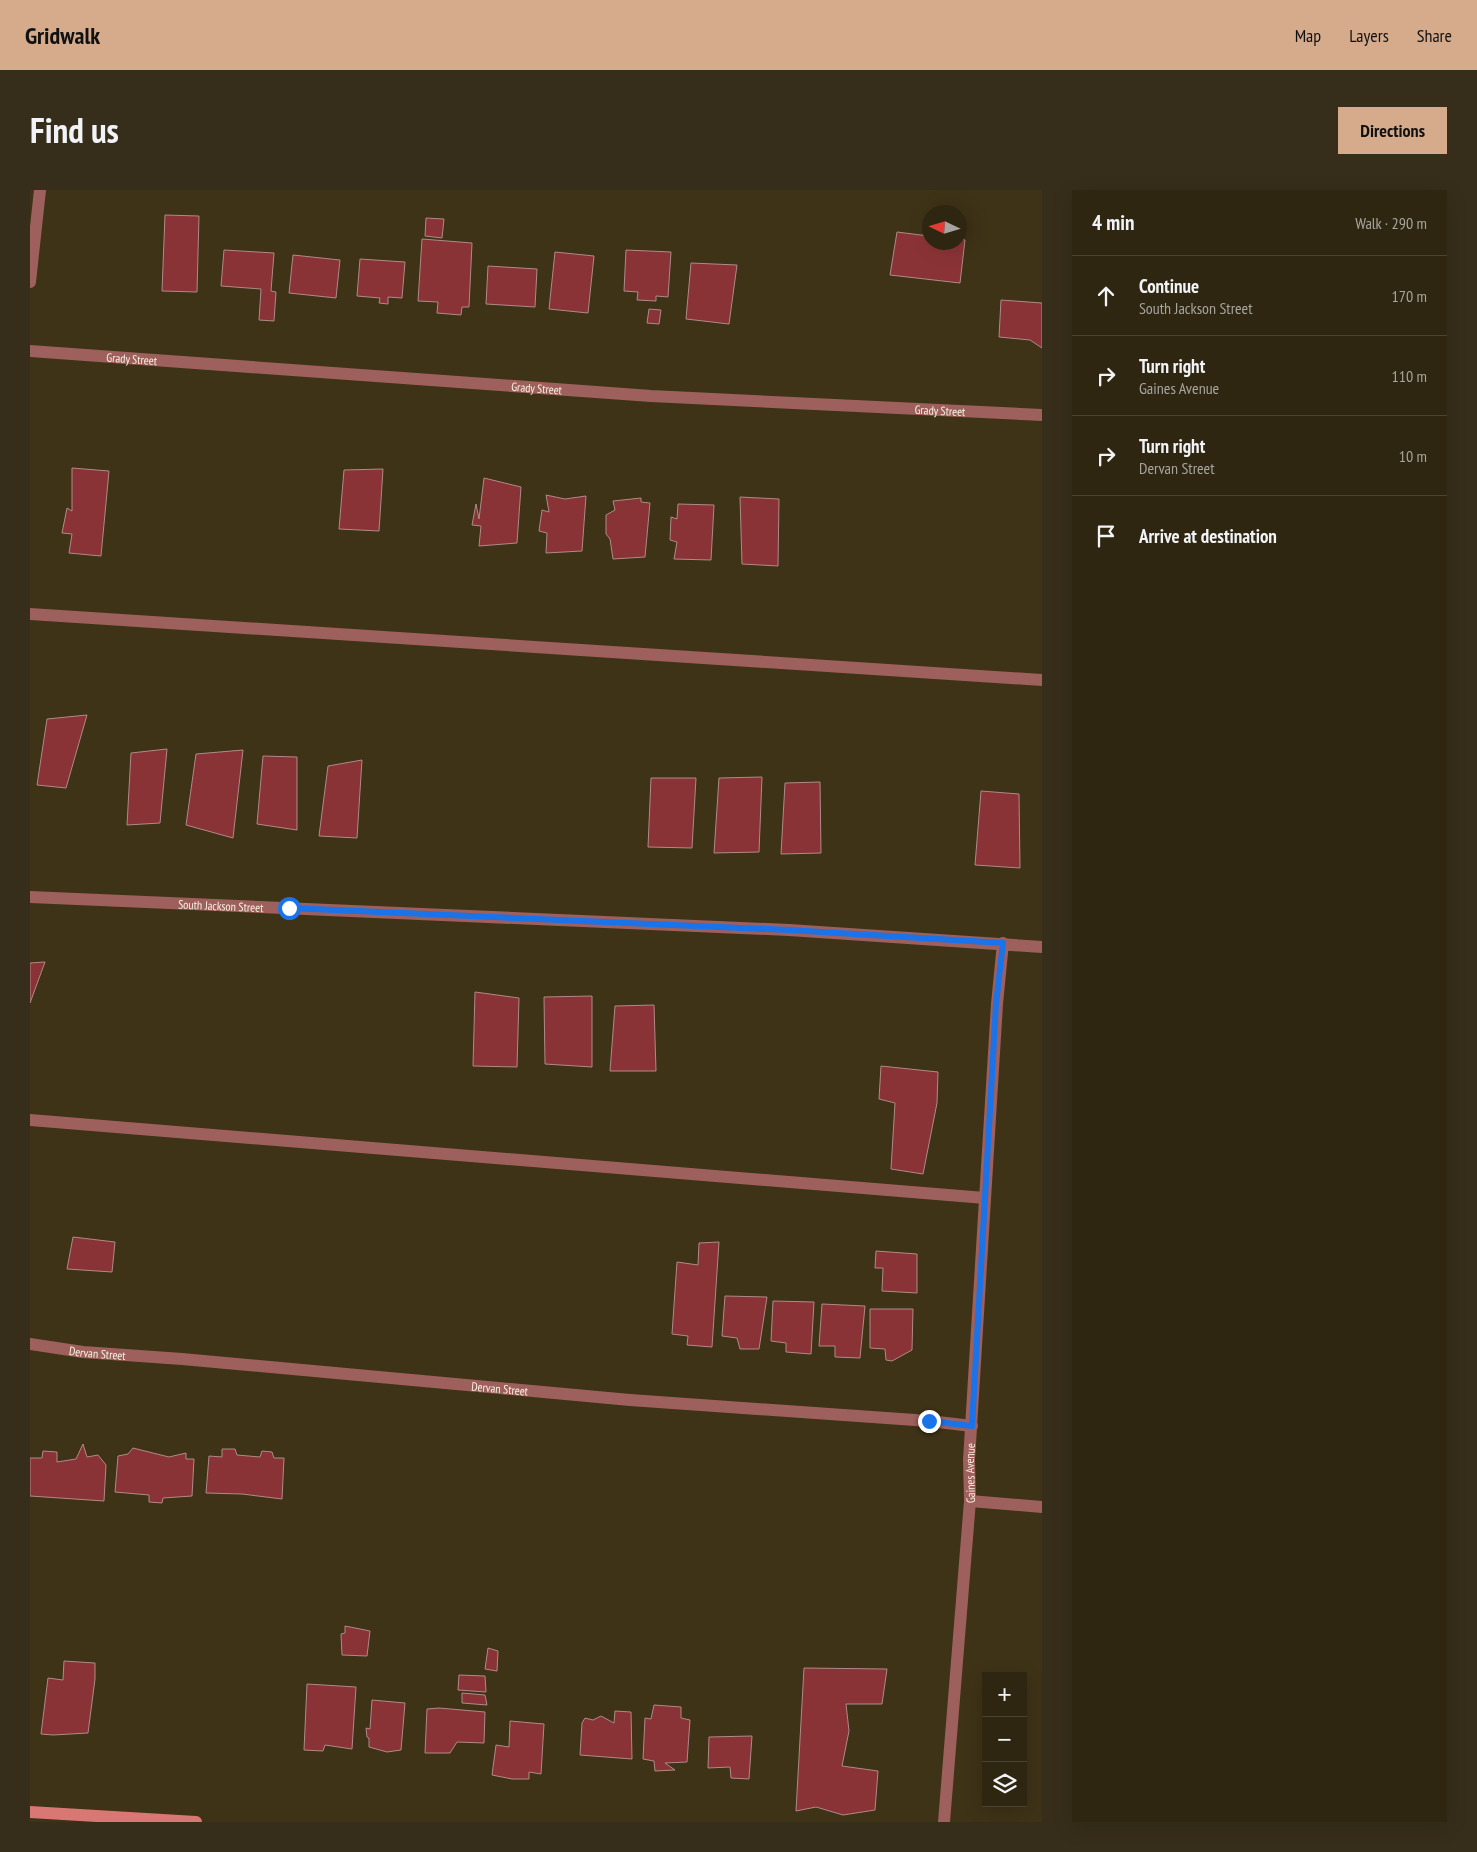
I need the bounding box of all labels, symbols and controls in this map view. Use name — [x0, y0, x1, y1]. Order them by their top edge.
text: Gridwalk — [25, 20, 100, 51]
text: Map — [1295, 24, 1321, 47]
text: Layers — [1349, 24, 1389, 47]
text: Share — [1417, 24, 1452, 47]
text: Find us — [30, 107, 119, 153]
button: Directions — [1338, 107, 1447, 154]
north arrow — [922, 205, 967, 250]
text: 4 min — [1092, 209, 1134, 236]
text: Walk · 290 m — [1355, 213, 1427, 233]
text: Continue — [1139, 274, 1199, 298]
icon: ahead — [1092, 282, 1120, 310]
text: 170 m — [1392, 286, 1427, 306]
text: South Jackson Street — [1139, 298, 1253, 318]
street label: Grady Street — [106, 349, 158, 368]
text: Turn right — [1139, 354, 1205, 378]
icon: right — [1092, 362, 1120, 390]
text: 110 m — [1392, 366, 1427, 386]
street label: Grady Street — [511, 378, 563, 397]
text: Gaines Avenue — [1139, 378, 1219, 398]
street label: Grady Street — [914, 401, 966, 419]
text: Turn right — [1139, 434, 1205, 458]
icon: right — [1092, 442, 1120, 470]
text: 10 m — [1399, 446, 1427, 466]
text: Dervan Street — [1139, 458, 1215, 478]
icon: arrive — [1092, 522, 1120, 550]
text: Arrive at destination — [1139, 524, 1277, 548]
street label: South Jackson Street — [178, 896, 264, 915]
route start — [278, 897, 301, 920]
street label: Dervan Street — [68, 1342, 127, 1363]
street label: Dervan Street — [471, 1378, 529, 1398]
route end — [918, 1410, 941, 1433]
street label: Gaines Avenue — [961, 1442, 978, 1503]
map controls — [982, 1672, 1027, 1807]
button: + — [982, 1672, 1027, 1717]
button: − — [982, 1717, 1027, 1762]
button: layers — [982, 1762, 1027, 1807]

